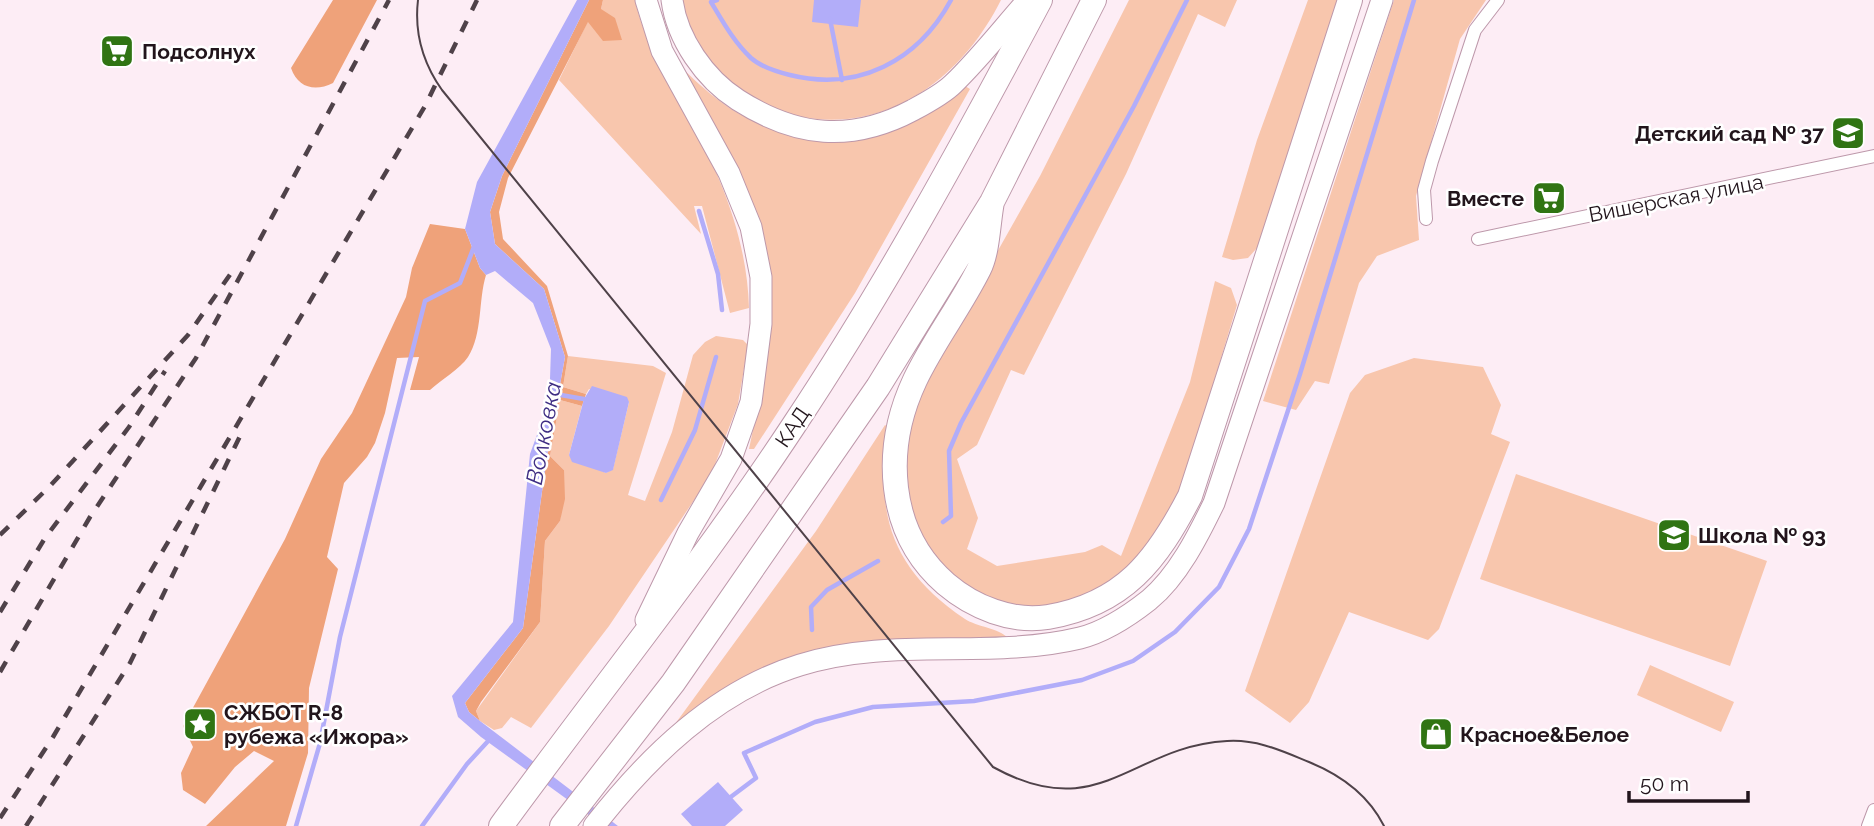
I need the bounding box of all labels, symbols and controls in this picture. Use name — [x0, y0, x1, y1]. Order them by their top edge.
supermarket icon: Подсолнух — [98, 32, 136, 70]
place label: Подсолнух — [142, 39, 256, 64]
school or university icon: Детский сад № 37 — [1829, 114, 1867, 152]
place label: Детский сад № 37 — [1635, 121, 1824, 146]
street label: Вишерская улица — [1587, 169, 1765, 227]
supermarket icon: Вместе — [1530, 179, 1568, 217]
place label: Вместе — [1447, 186, 1524, 211]
water label: Волковка — [520, 379, 566, 487]
street label: КАД — [770, 402, 814, 452]
school or university icon: Школа № 93 — [1655, 516, 1693, 554]
place label: Школа № 93 — [1698, 523, 1826, 548]
place label: СЖБОТ R-8 рубежа «Ижора» — [224, 700, 409, 749]
place icon: СЖБОТ R-8 рубежа «Ижора» — [181, 705, 219, 743]
shop icon: Красное&Белое — [1417, 715, 1455, 753]
place label: Красное&Белое — [1460, 722, 1629, 747]
scale bar — [1629, 760, 1748, 804]
text: 50 m — [1640, 771, 1689, 796]

